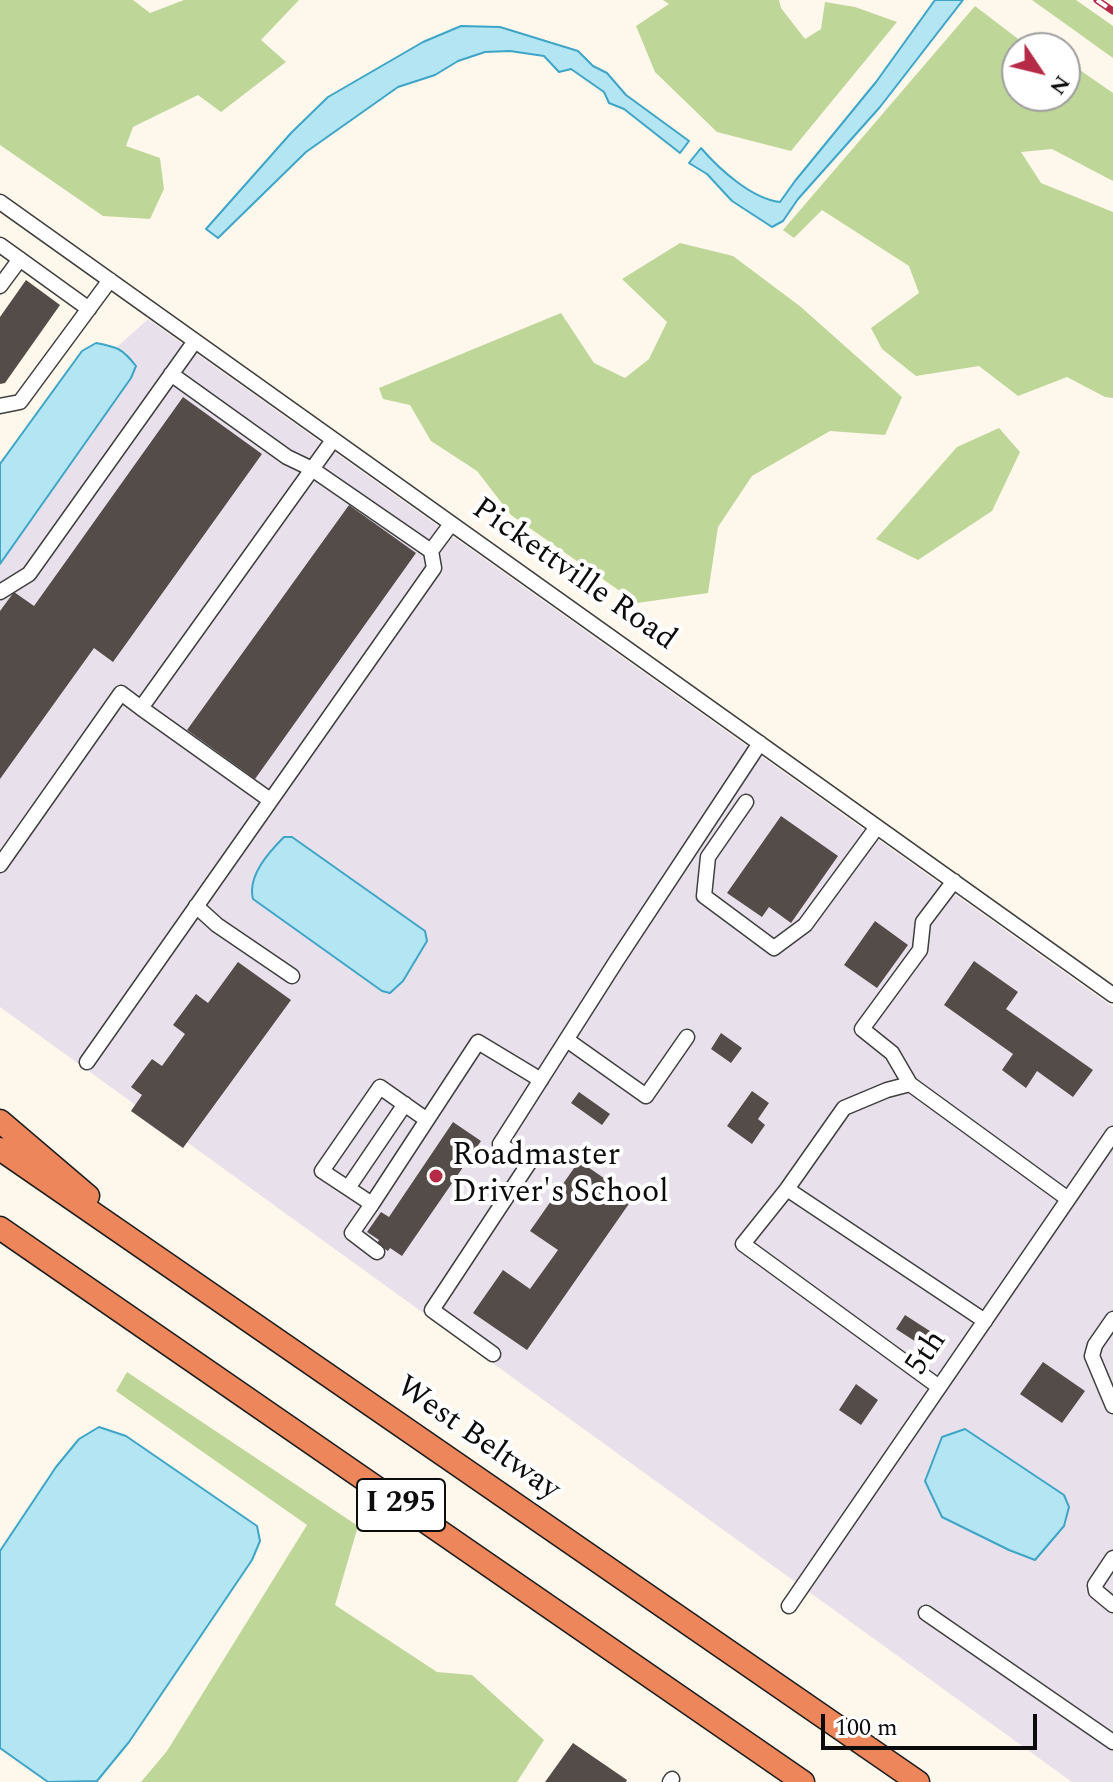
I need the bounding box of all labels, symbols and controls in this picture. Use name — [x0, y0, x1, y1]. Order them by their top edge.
north arrow — [1001, 32, 1081, 112]
text: N — [1041, 68, 1078, 102]
street label: Pickettville Road — [463, 491, 683, 661]
place label: Roadmaster Driver's School — [452, 1139, 669, 1214]
marker: Roadmaster Driver's School — [427, 1167, 445, 1185]
street label: 5th — [899, 1324, 957, 1384]
street label: West Beltway — [388, 1369, 566, 1511]
road number: I 295 — [357, 1479, 445, 1531]
scale bar — [825, 1698, 1041, 1748]
text: 100 m — [835, 1710, 898, 1746]

